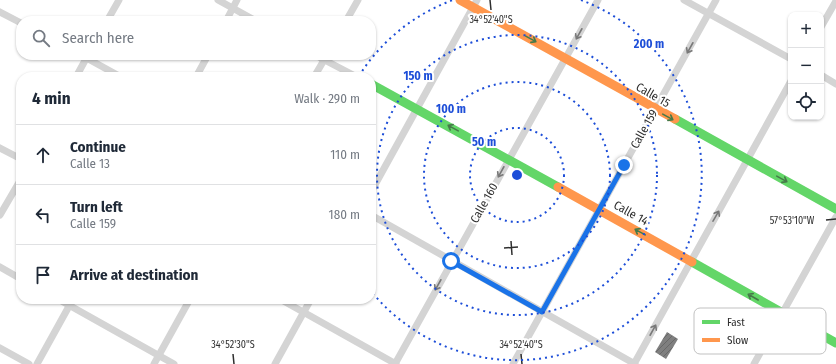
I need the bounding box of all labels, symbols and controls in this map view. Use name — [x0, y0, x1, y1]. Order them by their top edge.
map controls — [788, 12, 824, 120]
button: + — [788, 12, 824, 48]
text: 34°52'40"S — [469, 14, 513, 26]
search box — [16, 16, 376, 60]
icon: search — [30, 27, 52, 49]
one-way arrow — [575, 28, 582, 40]
text: Search here — [62, 29, 134, 47]
one-way arrow — [525, 36, 537, 43]
text: 200 m — [633, 37, 664, 51]
one-way arrow — [685, 42, 693, 54]
button: − — [788, 48, 824, 84]
text: 150 m — [403, 69, 433, 83]
street label: Calle 15 — [633, 80, 673, 111]
button: locate — [788, 84, 824, 120]
text: 4 min — [32, 88, 71, 109]
text: Walk · 290 m — [294, 91, 360, 106]
text: 100 m — [436, 102, 466, 116]
street label: Calle 159 — [628, 107, 661, 151]
one-way arrow — [662, 114, 674, 121]
one-way arrow — [447, 124, 459, 132]
text: 50 m — [472, 135, 496, 149]
text: Continue — [70, 138, 126, 156]
icon: ahead — [32, 144, 54, 166]
text: 110 m — [330, 147, 360, 162]
text: Calle 13 — [70, 156, 110, 171]
route end — [615, 156, 633, 174]
one-way arrow — [497, 166, 505, 178]
centre of rings — [510, 168, 524, 182]
one-way arrow — [776, 176, 788, 183]
street label: Calle 160 — [467, 181, 501, 225]
text: Turn left — [70, 198, 123, 216]
street label: Calle 14 — [611, 198, 651, 228]
icon: left — [32, 204, 54, 226]
text: 180 m — [329, 207, 360, 222]
one-way arrow — [713, 210, 721, 222]
text: 57°53'10"W — [770, 215, 815, 227]
text: Calle 159 — [70, 216, 116, 231]
one-way arrow — [634, 228, 646, 235]
route start — [442, 252, 460, 270]
icon: arrive — [32, 264, 54, 286]
text: Arrive at destination — [70, 266, 198, 284]
one-way arrow — [434, 279, 441, 291]
one-way arrow — [747, 292, 759, 300]
legend — [694, 308, 826, 354]
text: Fast — [727, 316, 745, 329]
one-way arrow — [649, 324, 657, 336]
text: Slow — [727, 334, 748, 347]
text: 34°52'30"S — [211, 339, 255, 351]
text: 34°52'40"S — [499, 339, 543, 351]

